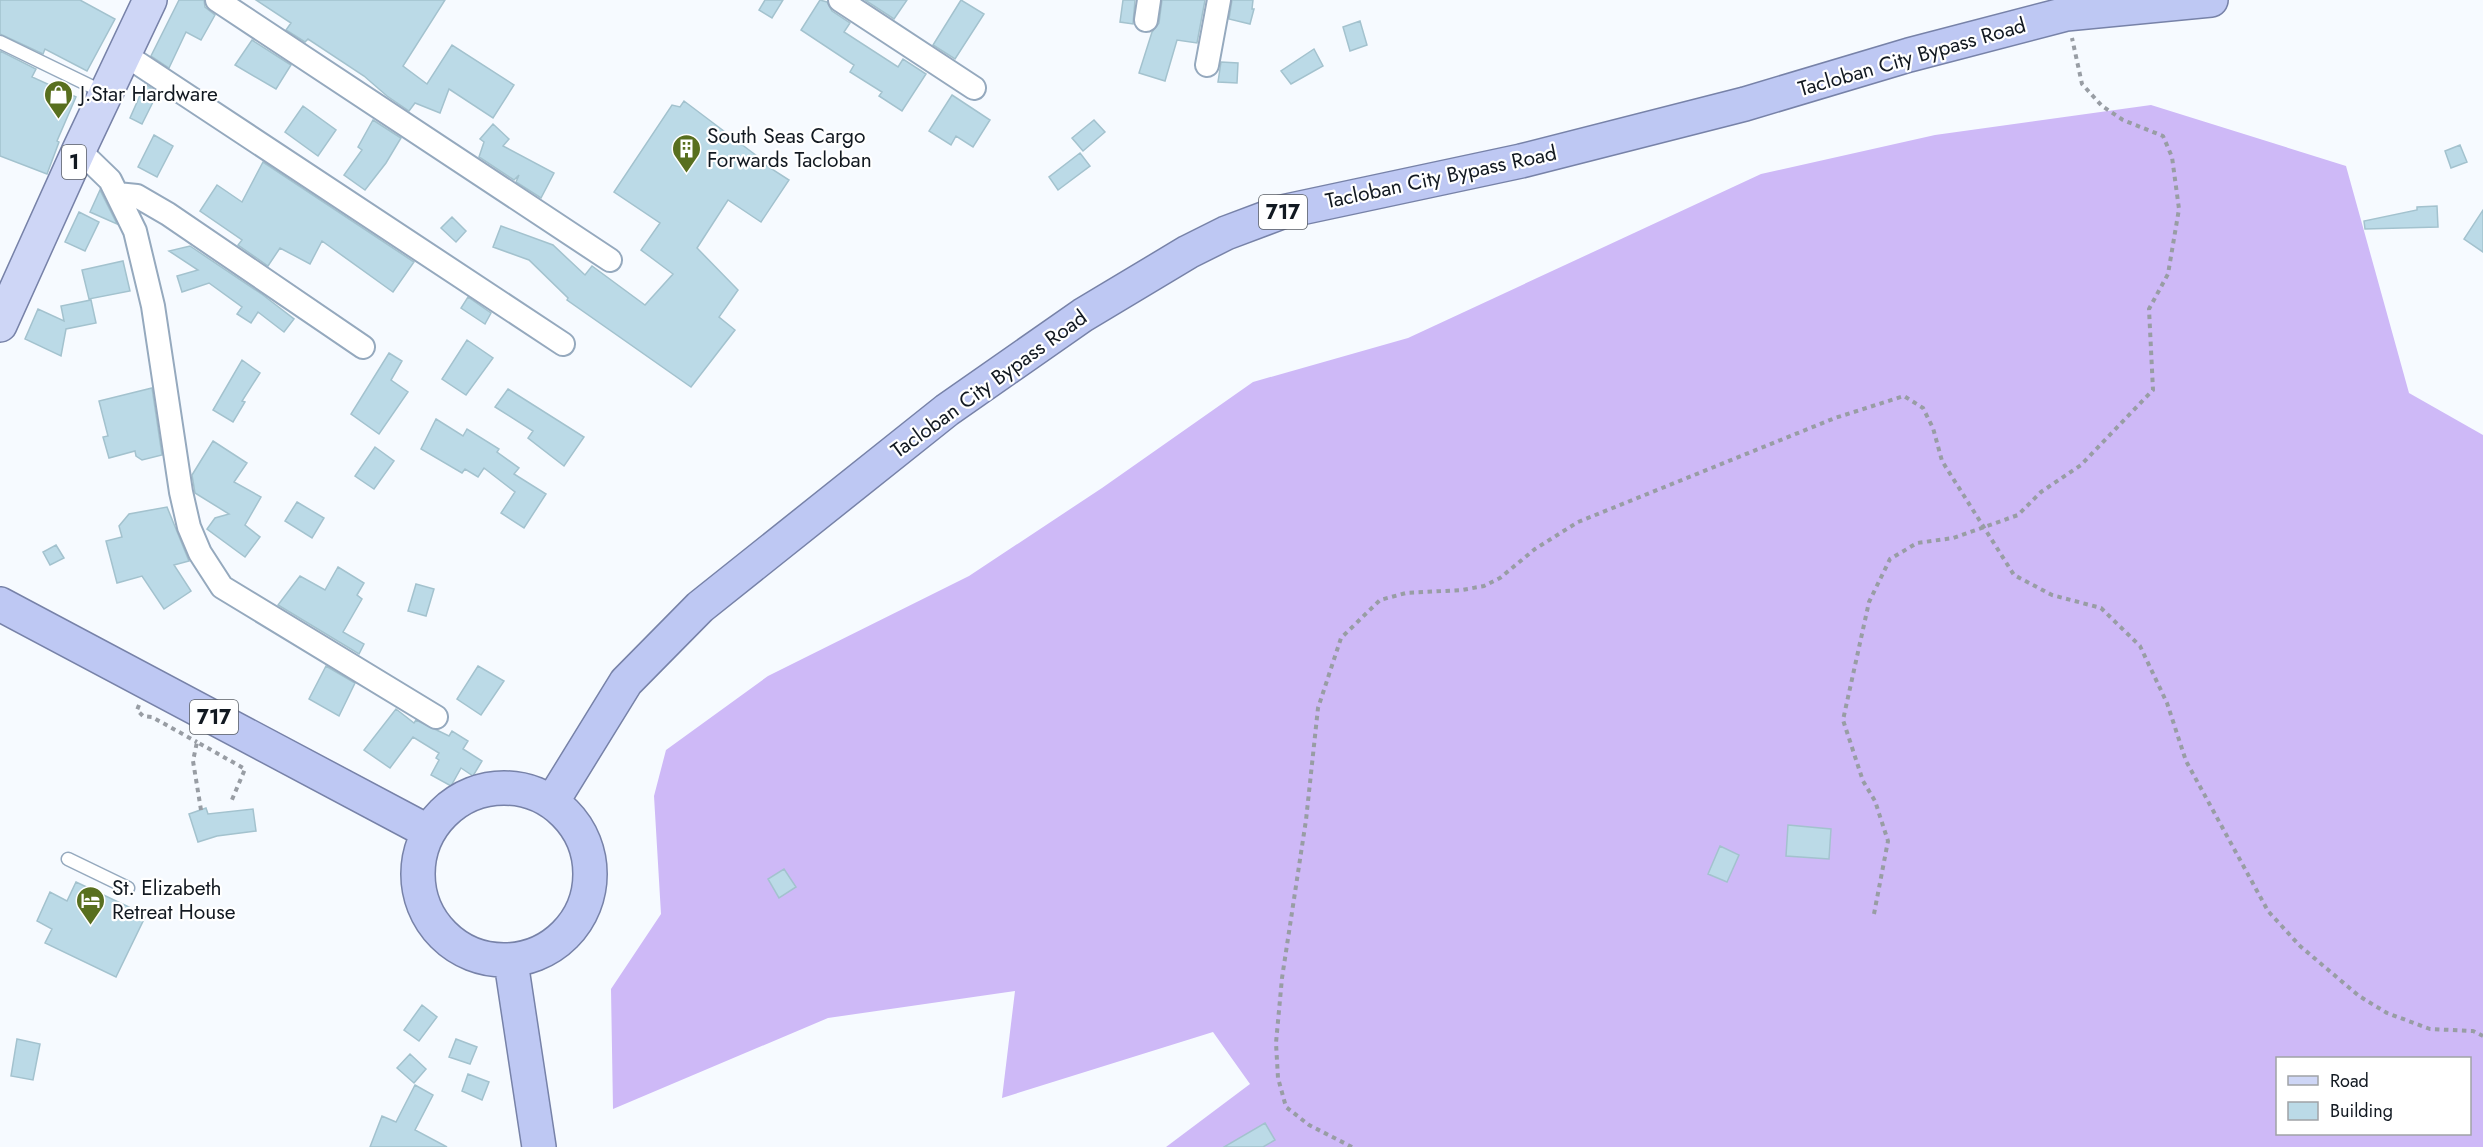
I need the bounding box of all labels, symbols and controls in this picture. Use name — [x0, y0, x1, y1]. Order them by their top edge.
street label: Tacloban City Bypass Road — [1795, 10, 2029, 104]
shop icon: J.Star Hardware — [43, 78, 75, 120]
place label: J.Star Hardware — [77, 79, 218, 109]
place label: South Seas Cargo Forwards Tacloban — [707, 121, 872, 175]
building icon: South Seas Cargo Forwards Tacloban — [670, 132, 702, 174]
street label: Tacloban City Bypass Road — [1323, 138, 1559, 216]
road number: 1 — [62, 145, 86, 179]
road number: 717 — [1259, 195, 1307, 229]
street label: Tacloban City Bypass Road — [885, 303, 1093, 465]
road number: 717 — [190, 700, 238, 734]
place label: St. Elizabeth Retreat House — [112, 873, 236, 927]
hotel icon: St. Elizabeth Retreat House — [75, 884, 107, 926]
legend — [2276, 1057, 2471, 1135]
text: Road — [2330, 1068, 2369, 1094]
text: Building — [2330, 1098, 2393, 1124]

